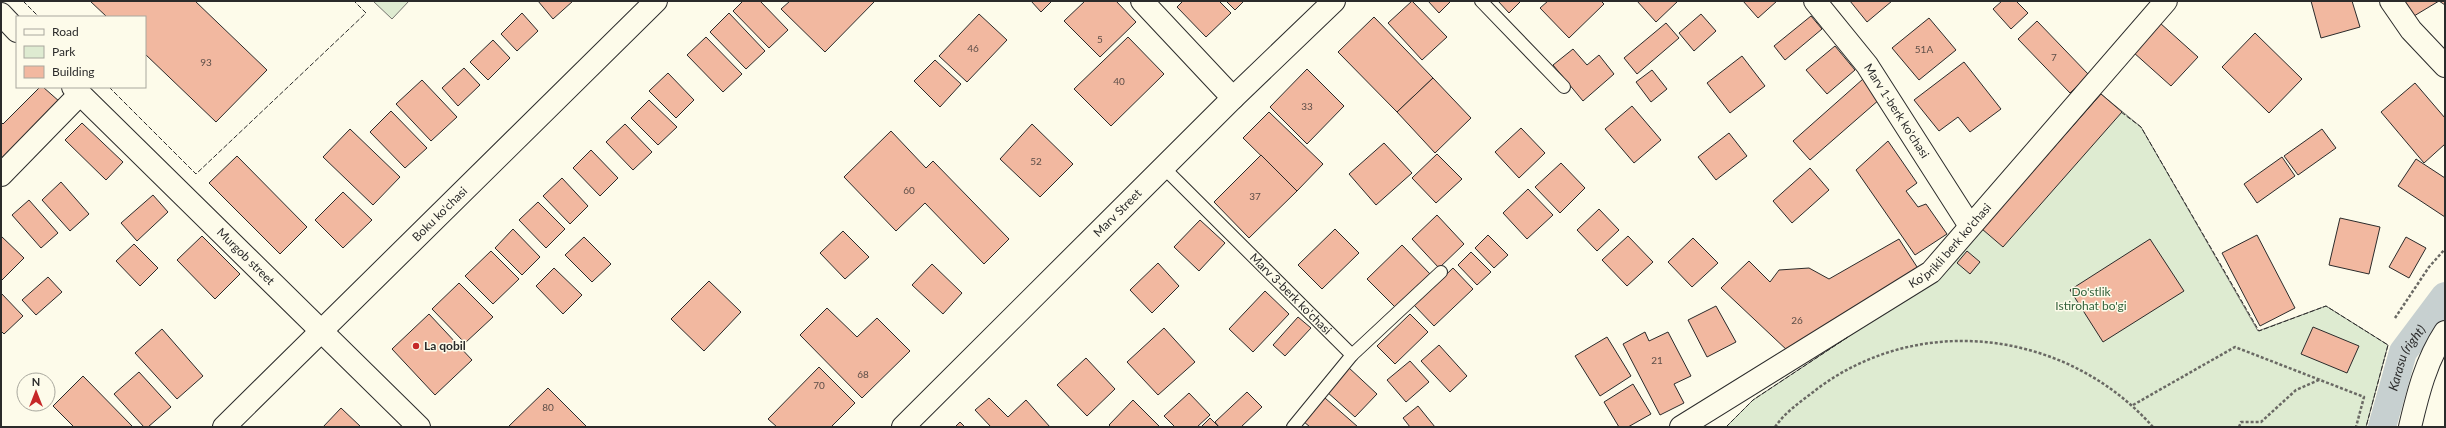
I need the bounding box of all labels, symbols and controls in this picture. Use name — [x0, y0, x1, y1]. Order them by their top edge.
legend — [16, 16, 146, 88]
text: Road — [52, 24, 79, 39]
house number: 5 — [1097, 33, 1103, 45]
house number: 46 — [967, 42, 979, 54]
house number: 51А — [1915, 43, 1933, 55]
text: Park — [52, 44, 76, 59]
house number: 7 — [2051, 51, 2057, 63]
house number: 93 — [200, 56, 212, 68]
street label: Marv 1-berk ko'chasi — [1861, 61, 1933, 161]
text: Building — [52, 64, 95, 79]
house number: 40 — [1113, 75, 1125, 87]
house number: 33 — [1301, 100, 1313, 112]
house number: 52 — [1030, 155, 1042, 167]
street label: Boku ko'chasi — [409, 183, 470, 244]
house number: 60 — [903, 184, 915, 196]
street label: Marv Street — [1090, 185, 1145, 240]
house number: 37 — [1249, 190, 1261, 202]
street label: Ko'prikli berk ko'chasi — [1906, 200, 1994, 291]
street label: Murgob street — [214, 225, 279, 289]
street label: Marv 3-berk ko'chasi — [1247, 250, 1335, 338]
park label: Do'stlik Istirohat bo'gi — [2055, 284, 2127, 313]
house number: 26 — [1791, 314, 1803, 326]
water label: Karasu (right) — [2385, 321, 2429, 393]
place label: La qobil — [424, 338, 466, 353]
marker: La qobil — [411, 341, 421, 351]
house number: 21 — [1651, 354, 1663, 366]
house number: 68 — [857, 368, 869, 380]
north arrow — [16, 372, 56, 412]
text: N — [32, 375, 40, 388]
house number: 70 — [813, 379, 825, 391]
house number: 80 — [542, 401, 554, 413]

